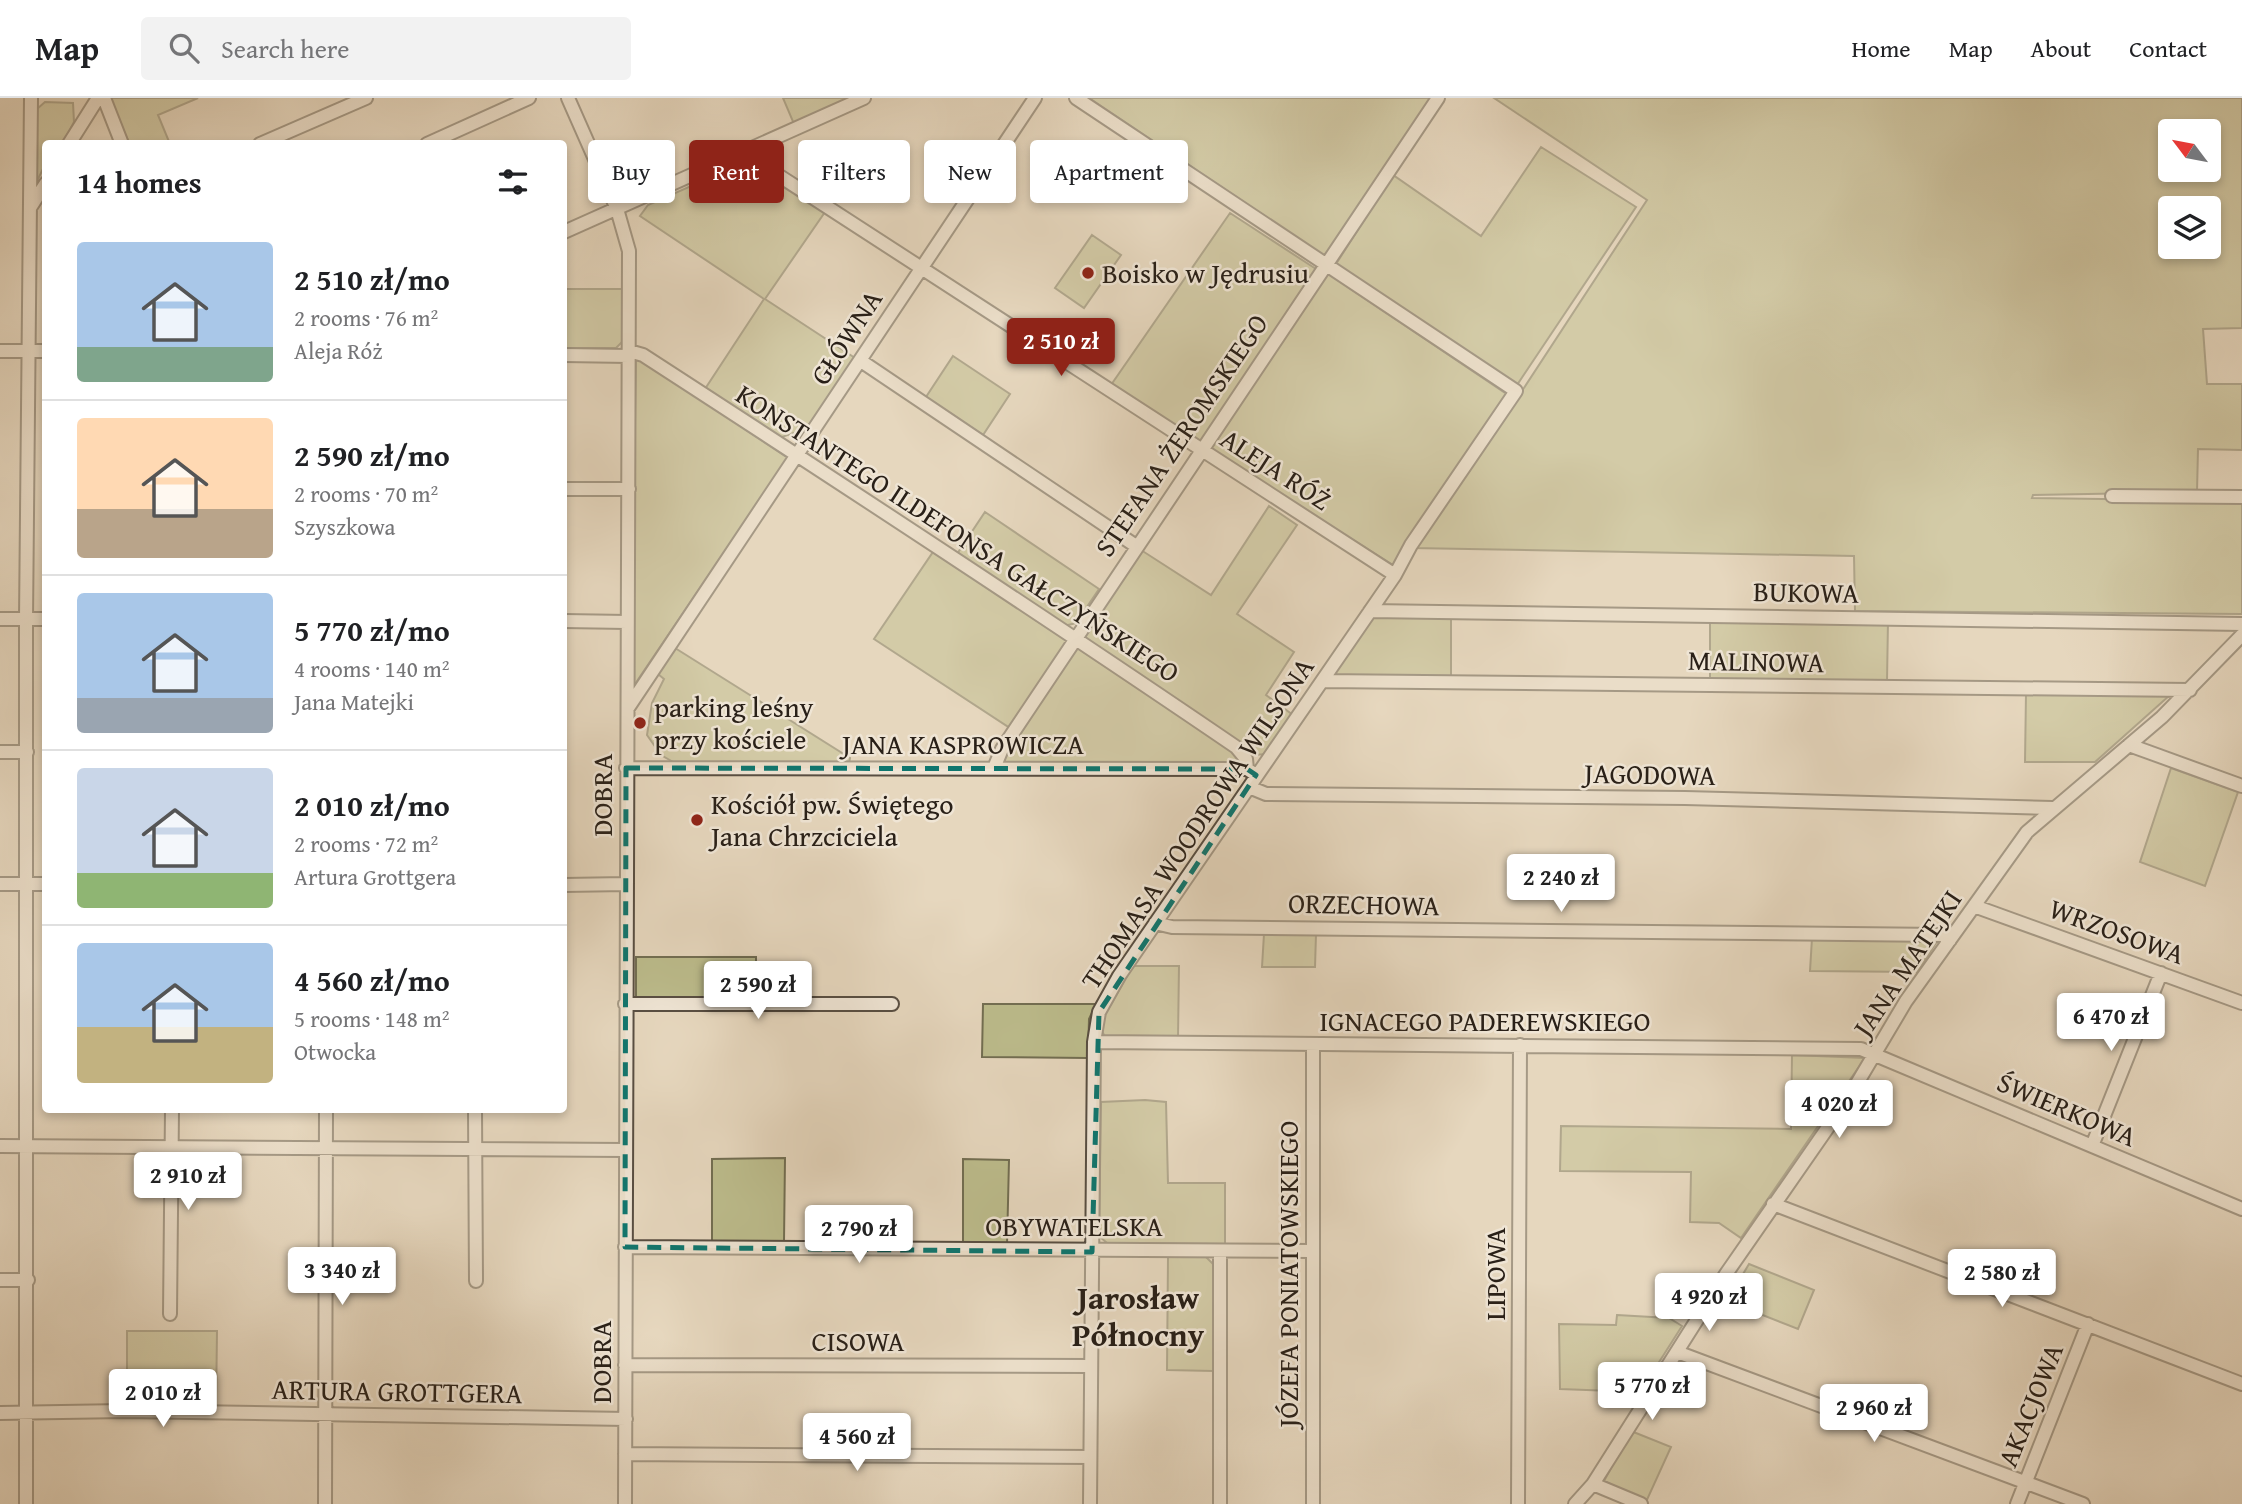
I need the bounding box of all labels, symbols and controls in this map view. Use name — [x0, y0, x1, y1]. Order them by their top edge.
search box — [141, 17, 631, 80]
text: Map — [35, 24, 99, 72]
icon: search — [165, 29, 203, 67]
text: Search here — [221, 29, 349, 68]
text: Home — [1852, 31, 1911, 66]
text: Map — [1949, 31, 1993, 66]
text: About — [2031, 31, 2091, 66]
text: Contact — [2129, 31, 2207, 66]
north arrow — [2158, 119, 2221, 182]
map controls — [2158, 119, 2221, 259]
chip: Buy — [588, 140, 675, 203]
chip: Rent — [689, 140, 784, 203]
chip: Filters — [798, 140, 910, 203]
chip: New — [924, 140, 1016, 203]
chip: Apartment — [1030, 140, 1188, 203]
text: 14 homes — [77, 160, 202, 204]
icon: filters — [494, 163, 532, 201]
button: layers — [2158, 196, 2221, 259]
place label: Boisko w Jędrusiu — [1102, 252, 1309, 293]
text: 2 510 zł/mo — [294, 257, 450, 301]
marker: Boisko w Jędrusiu — [1080, 265, 1096, 281]
icon: home — [133, 270, 217, 354]
street label: GŁÓWNA — [799, 281, 892, 392]
text: 2 rooms · 76 m² — [294, 301, 438, 334]
street label: STEFANA ŻEROMSKIEGO — [1084, 305, 1277, 564]
pin: 2 510 zł — [989, 318, 1133, 378]
text: 2 510 zł — [1023, 324, 1099, 357]
text: Aleja Róż — [294, 334, 382, 367]
street label: KONSTANTEGO ILDEFONSA GAŁCZYŃSKIEGO — [728, 373, 1188, 692]
street label: ALEJA RÓŻ — [1213, 417, 1340, 520]
text: 2 590 zł/mo — [294, 433, 450, 477]
icon: home — [133, 446, 217, 530]
text: 2 rooms · 70 m² — [294, 477, 438, 510]
text: Szyszkowa — [294, 510, 395, 543]
street label: BUKOWA — [1753, 570, 1859, 613]
text: 5 770 zł/mo — [294, 608, 450, 652]
icon: home — [133, 621, 217, 705]
street label: MALINOWA — [1688, 639, 1824, 682]
street label: THOMASA WOODROWA WILSONA — [1070, 649, 1323, 997]
text: 4 rooms · 140 m² — [294, 652, 449, 685]
text: Jana Matejki — [294, 685, 414, 718]
place label: parking leśny przy kościele — [654, 686, 814, 759]
marker: parking leśny przy kościele — [632, 715, 648, 731]
street label: JANA KASPROWICZA — [839, 723, 1084, 764]
street label: JAGODOWA — [1581, 752, 1716, 795]
street label: DOBRA — [581, 753, 622, 837]
text: 2 010 zł/mo — [294, 783, 450, 827]
place label: Kościół pw. Świętego Jana Chrzciciela — [708, 783, 954, 856]
icon: home — [133, 796, 217, 880]
marker: Kościół pw. Świętego Jana Chrzciciela — [689, 812, 705, 828]
text: 2 rooms · 72 m² — [294, 827, 438, 860]
pin: 2 240 zł — [1489, 854, 1633, 914]
text: Artura Grottgera — [294, 860, 456, 893]
text: 2 240 zł — [1523, 860, 1599, 893]
street label: JANA MATEJKI — [1840, 881, 1971, 1047]
street label: ORZECHOWA — [1288, 882, 1440, 925]
street label: WRZOSOWA — [2044, 887, 2190, 974]
text: 4 560 zł/mo — [294, 958, 450, 1002]
pin: 2 590 zł — [686, 962, 830, 1021]
text: 2 590 zł — [720, 967, 796, 1000]
icon: home — [133, 971, 217, 1055]
pin: 6 470 zł — [2039, 993, 2183, 1053]
text: 6 470 zł — [2073, 999, 2149, 1032]
street label: IGNACEGO PADEREWSKIEGO — [1319, 1000, 1651, 1041]
text: 5 rooms · 148 m² — [294, 1002, 449, 1035]
text: Otwocka — [294, 1035, 376, 1068]
street label: ŚWIERKOWA — [1991, 1061, 2143, 1156]
pin: 4 020 zł — [1767, 1080, 1911, 1140]
text: 4 020 zł — [1801, 1086, 1877, 1119]
street label: JÓZEFA PONIATOWSKIEGO — [1267, 1120, 1308, 1431]
pin: 2 910 zł — [116, 1152, 260, 1212]
text: 2 910 zł — [150, 1158, 226, 1191]
street label: OBYWATELSKA — [985, 1205, 1163, 1246]
pin: 2 790 zł — [787, 1206, 931, 1265]
text: 2 790 zł — [821, 1211, 897, 1244]
street label: LIPOWA — [1474, 1228, 1515, 1320]
pin: 3 340 zł — [270, 1248, 414, 1307]
pin: 2 580 zł — [1930, 1250, 2074, 1309]
text: 3 340 zł — [304, 1253, 380, 1286]
text: 2 580 zł — [1964, 1255, 2040, 1288]
district label: Jarosław Północny — [1072, 1274, 1205, 1358]
pin: 4 920 zł — [1637, 1274, 1781, 1333]
text: 4 920 zł — [1671, 1279, 1747, 1312]
street label: DOBRA — [580, 1320, 621, 1404]
street label: CISOWA — [811, 1320, 905, 1361]
street label: AKACJOWA — [1986, 1337, 2073, 1473]
pin: 5 770 zł — [1580, 1362, 1724, 1422]
street label: ARTURA GROTTGERA — [271, 1368, 523, 1413]
text: 5 770 zł — [1614, 1368, 1690, 1401]
pin: 2 010 zł — [91, 1370, 235, 1429]
text: 2 010 zł — [125, 1375, 201, 1408]
pin: 2 960 zł — [1802, 1384, 1946, 1444]
text: 2 960 zł — [1836, 1390, 1912, 1423]
pin: 4 560 zł — [785, 1414, 929, 1473]
text: 4 560 zł — [819, 1419, 895, 1452]

